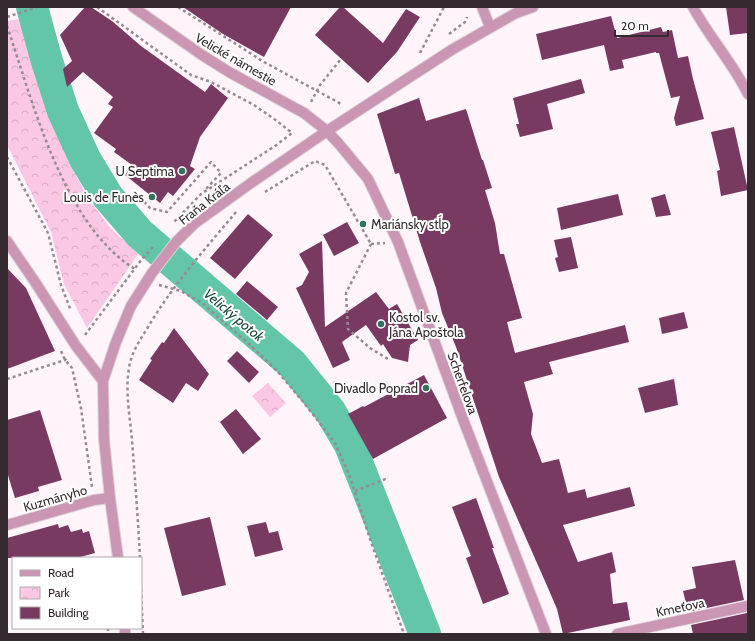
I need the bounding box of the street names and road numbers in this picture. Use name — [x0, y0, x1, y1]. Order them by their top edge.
street label: Velické námestie — [192, 29, 280, 89]
street label: Fraňa Kráľa — [175, 178, 233, 228]
street label: Scherfelova — [444, 350, 482, 417]
street label: Kuzmányho — [21, 481, 89, 515]
street label: Kmeťova — [654, 594, 707, 620]

